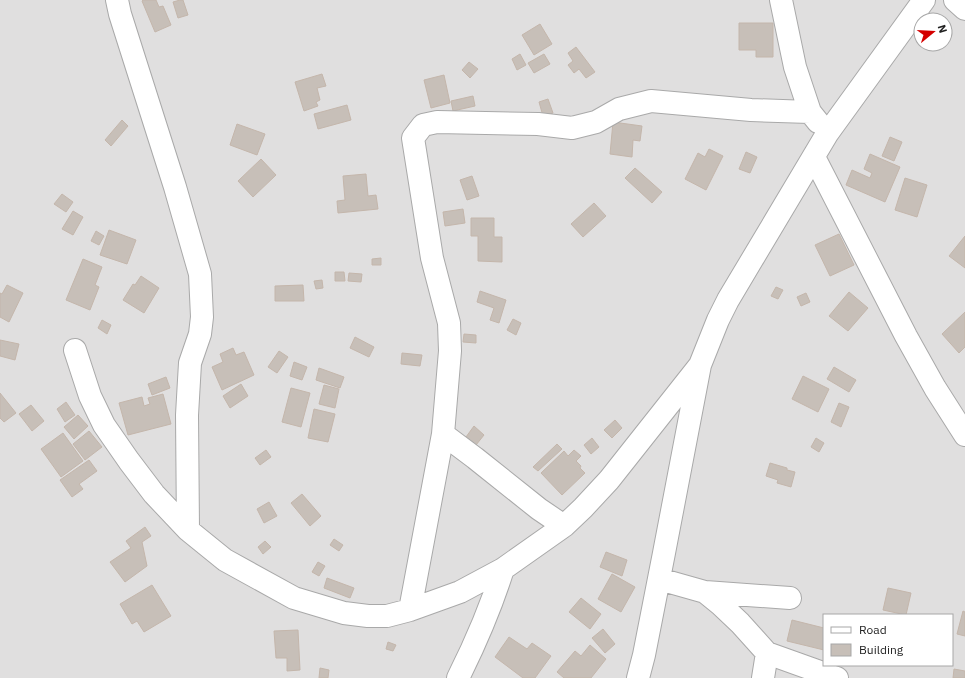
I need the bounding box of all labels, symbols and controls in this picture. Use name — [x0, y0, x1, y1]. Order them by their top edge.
north arrow — [913, 12, 953, 52]
text: N — [935, 23, 950, 35]
legend — [823, 614, 953, 666]
text: Road — [859, 622, 887, 637]
text: Building — [859, 642, 904, 657]

